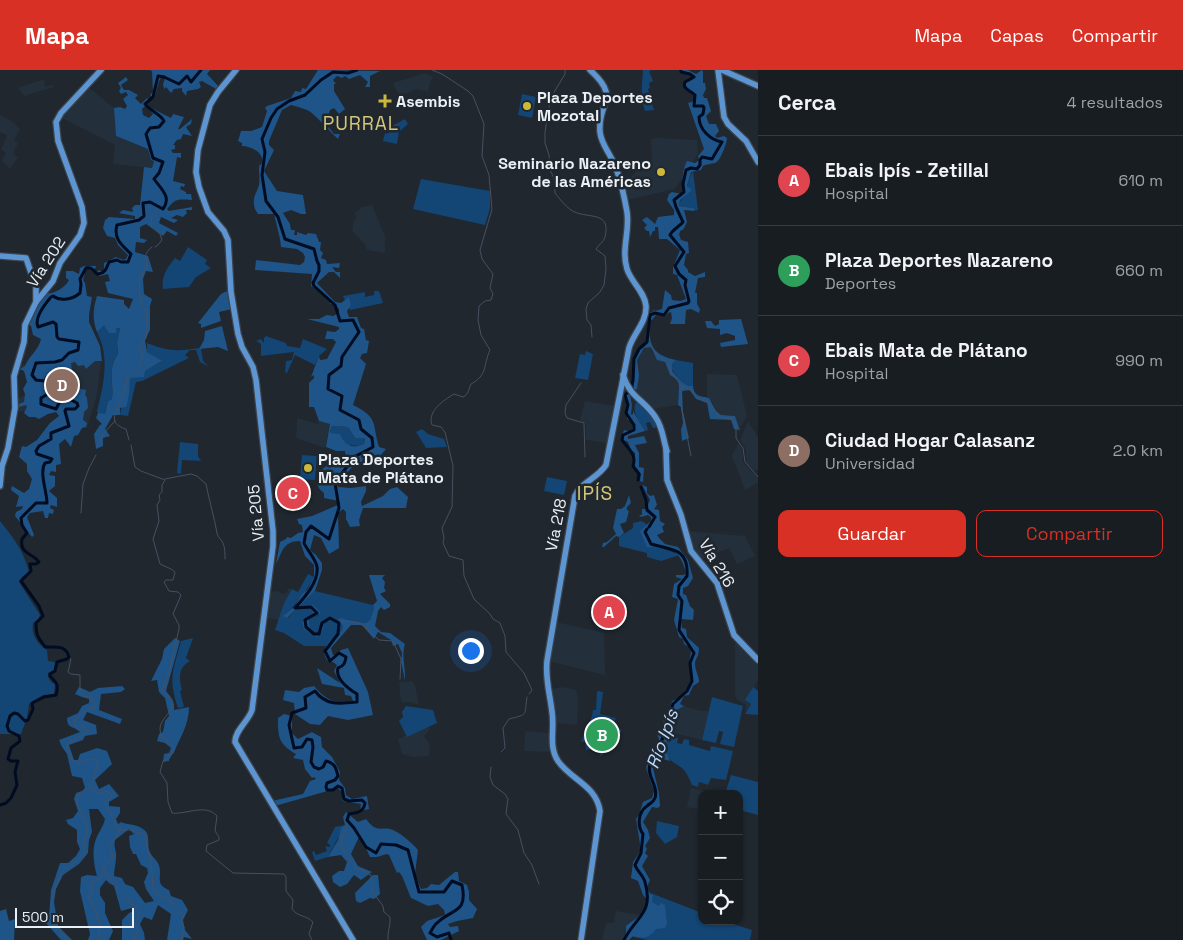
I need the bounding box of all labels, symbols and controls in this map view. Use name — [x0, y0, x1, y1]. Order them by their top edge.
text: Mapa — [25, 20, 89, 51]
text: Mapa — [914, 24, 962, 47]
text: Capas — [990, 24, 1044, 47]
text: Compartir — [1072, 24, 1158, 47]
place label: Plaza Deportes Mozotal — [537, 87, 653, 126]
text: Cerca — [778, 89, 836, 116]
place label: Asembis — [396, 91, 460, 112]
text: 4 resultados — [1067, 92, 1163, 113]
marker: Asembis — [378, 94, 392, 108]
marker: Plaza Deportes Mozotal — [521, 100, 533, 112]
district label: PURRAL — [323, 111, 399, 136]
place label: Seminario Nazareno de las Américas — [498, 153, 651, 192]
text: Ebais Ipís - Zetillal — [825, 158, 989, 183]
marker: Seminario Nazareno de las Américas — [655, 166, 667, 178]
text: A — [789, 170, 799, 191]
text: 610 m — [1118, 170, 1163, 191]
text: Hospital — [825, 183, 888, 204]
street label: Vía 202 — [22, 233, 70, 291]
text: Plaza Deportes Nazareno — [825, 248, 1053, 273]
text: B — [789, 260, 799, 281]
text: 660 m — [1115, 260, 1163, 281]
text: Deportes — [825, 273, 896, 294]
text: Ebais Mata de Plátano — [825, 338, 1028, 363]
text: C — [789, 350, 799, 371]
text: 990 m — [1115, 350, 1163, 371]
text: Hospital — [825, 363, 888, 384]
pin: D — [46, 366, 78, 404]
text: Ciudad Hogar Calasanz — [825, 428, 1035, 453]
text: D — [789, 440, 799, 461]
text: 2.0 km — [1113, 440, 1163, 461]
place label: Plaza Deportes Mata de Plátano — [318, 449, 444, 488]
text: Universidad — [825, 453, 915, 474]
marker: Plaza Deportes Mata de Plátano — [302, 462, 314, 474]
pin: C — [277, 474, 309, 512]
district label: IPÍS — [577, 481, 613, 506]
street label: Vía 205 — [243, 484, 269, 542]
street label: Vía 218 — [541, 497, 571, 553]
button: Guardar — [778, 510, 966, 557]
button: Compartir — [976, 510, 1163, 557]
street label: Vía 216 — [694, 535, 740, 591]
pin: A — [593, 593, 625, 631]
your location — [458, 638, 484, 664]
water label: Río Ipís — [641, 706, 683, 772]
pin: B — [586, 716, 618, 754]
map controls — [698, 790, 743, 925]
button: + — [698, 790, 743, 835]
button: − — [698, 835, 743, 880]
button: locate — [698, 880, 743, 925]
scale bar — [15, 905, 134, 928]
text: 500 m — [22, 908, 64, 926]

